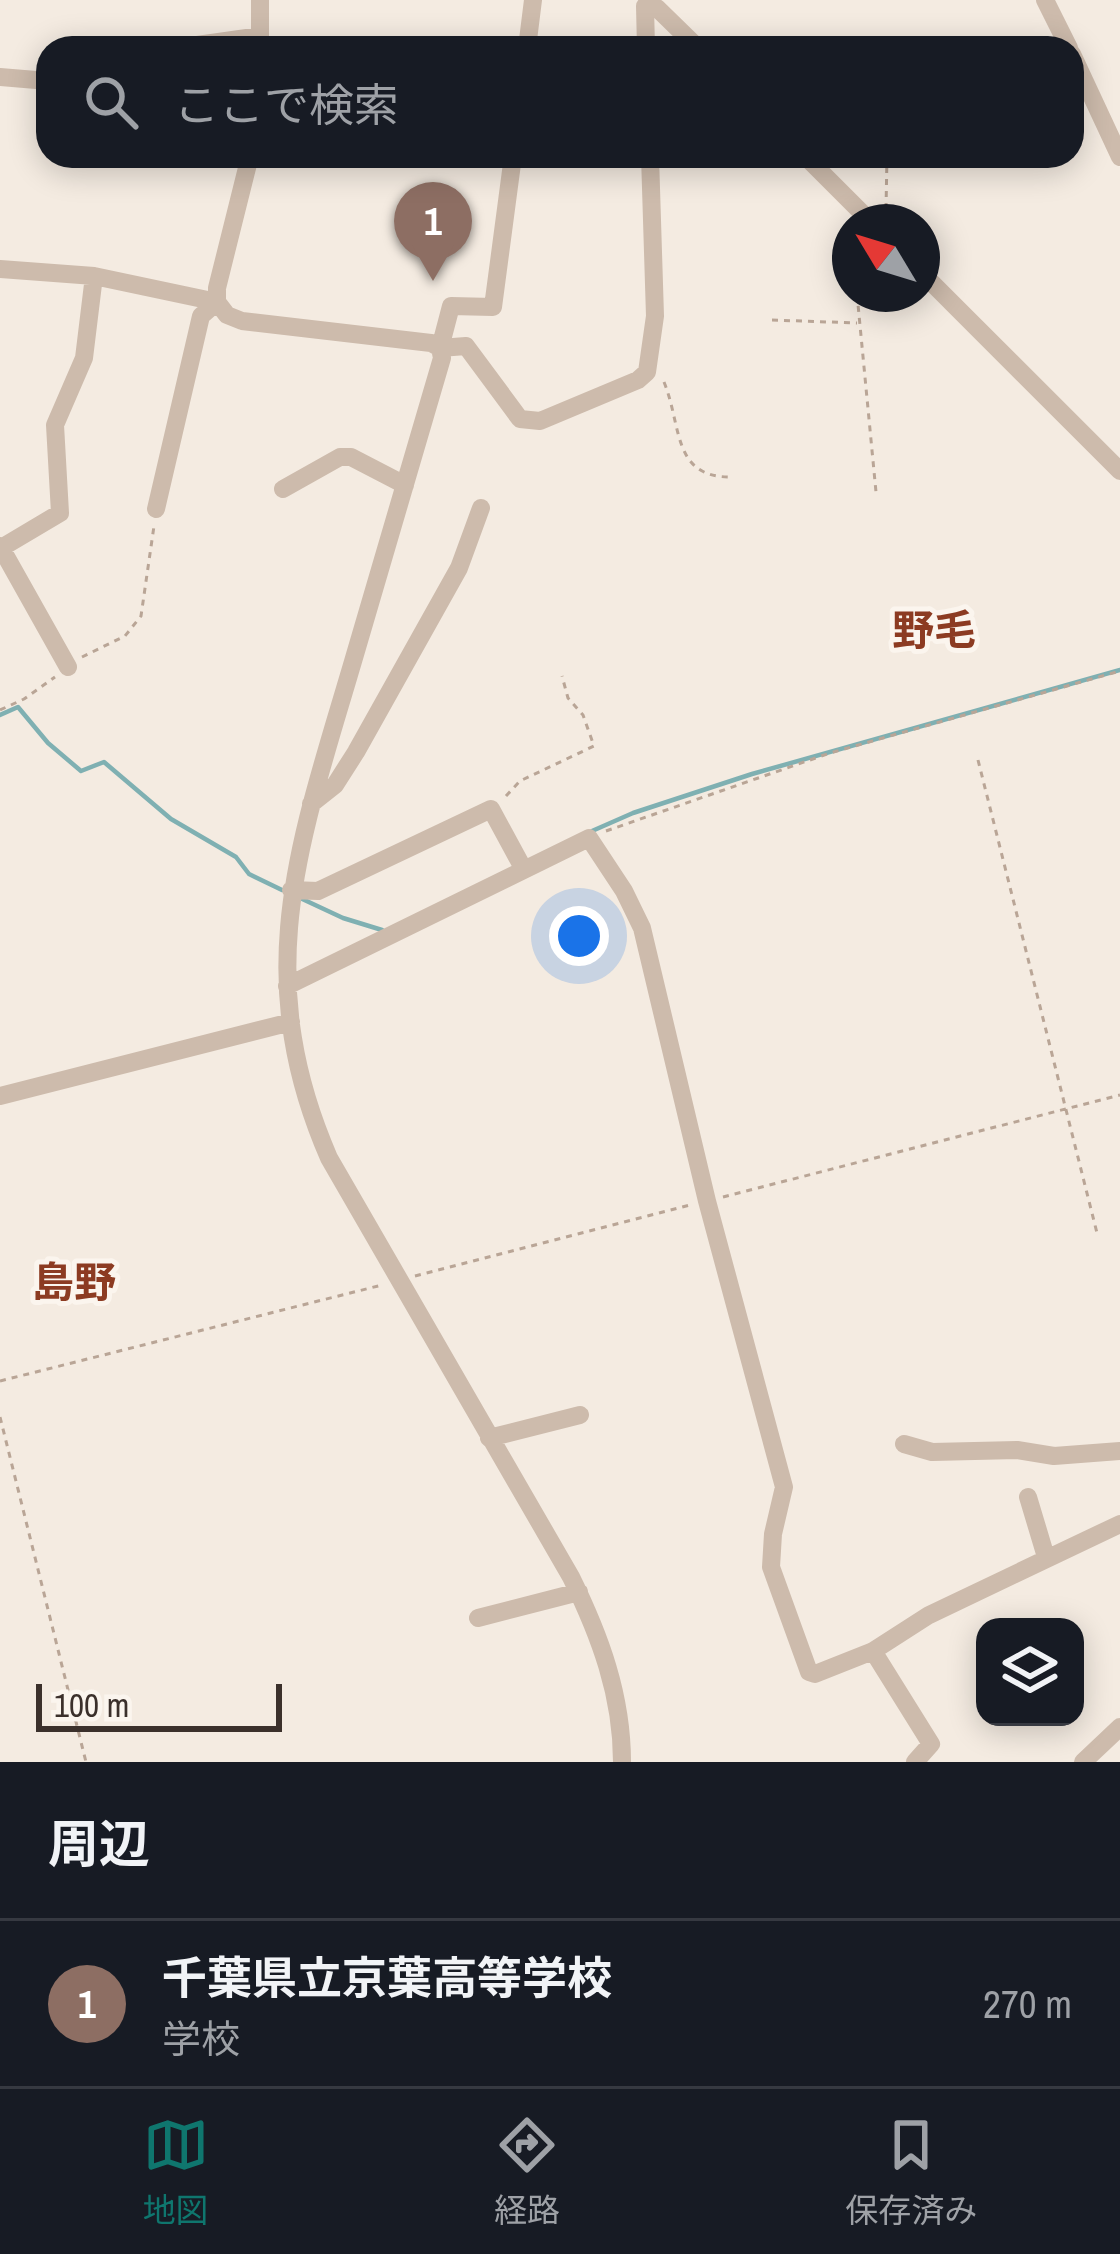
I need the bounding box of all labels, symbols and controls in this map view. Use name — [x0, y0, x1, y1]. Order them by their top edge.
search box — [36, 36, 1084, 168]
icon: search — [78, 69, 144, 135]
text: ここで検索 — [174, 74, 399, 135]
pin: 1 — [394, 182, 472, 281]
north arrow — [832, 204, 940, 312]
district label: 野毛 — [892, 602, 976, 658]
your location — [549, 906, 609, 966]
district label: 島野 — [32, 1254, 116, 1310]
map controls — [976, 1618, 1084, 1726]
button: layers — [976, 1618, 1084, 1726]
scale bar — [36, 1678, 282, 1731]
text: 100 m — [54, 1683, 129, 1727]
text: 周辺 — [48, 1809, 150, 1878]
text: 千葉県立京葉高等学校 — [162, 1947, 612, 2008]
text: 1 — [78, 1978, 96, 2030]
text: 270 m — [983, 1978, 1072, 2030]
text: 学校 — [162, 2013, 240, 2065]
tab: 地図 — [143, 2112, 209, 2232]
tab: 経路 — [494, 2112, 560, 2232]
tab: 保存済み — [845, 2112, 977, 2232]

